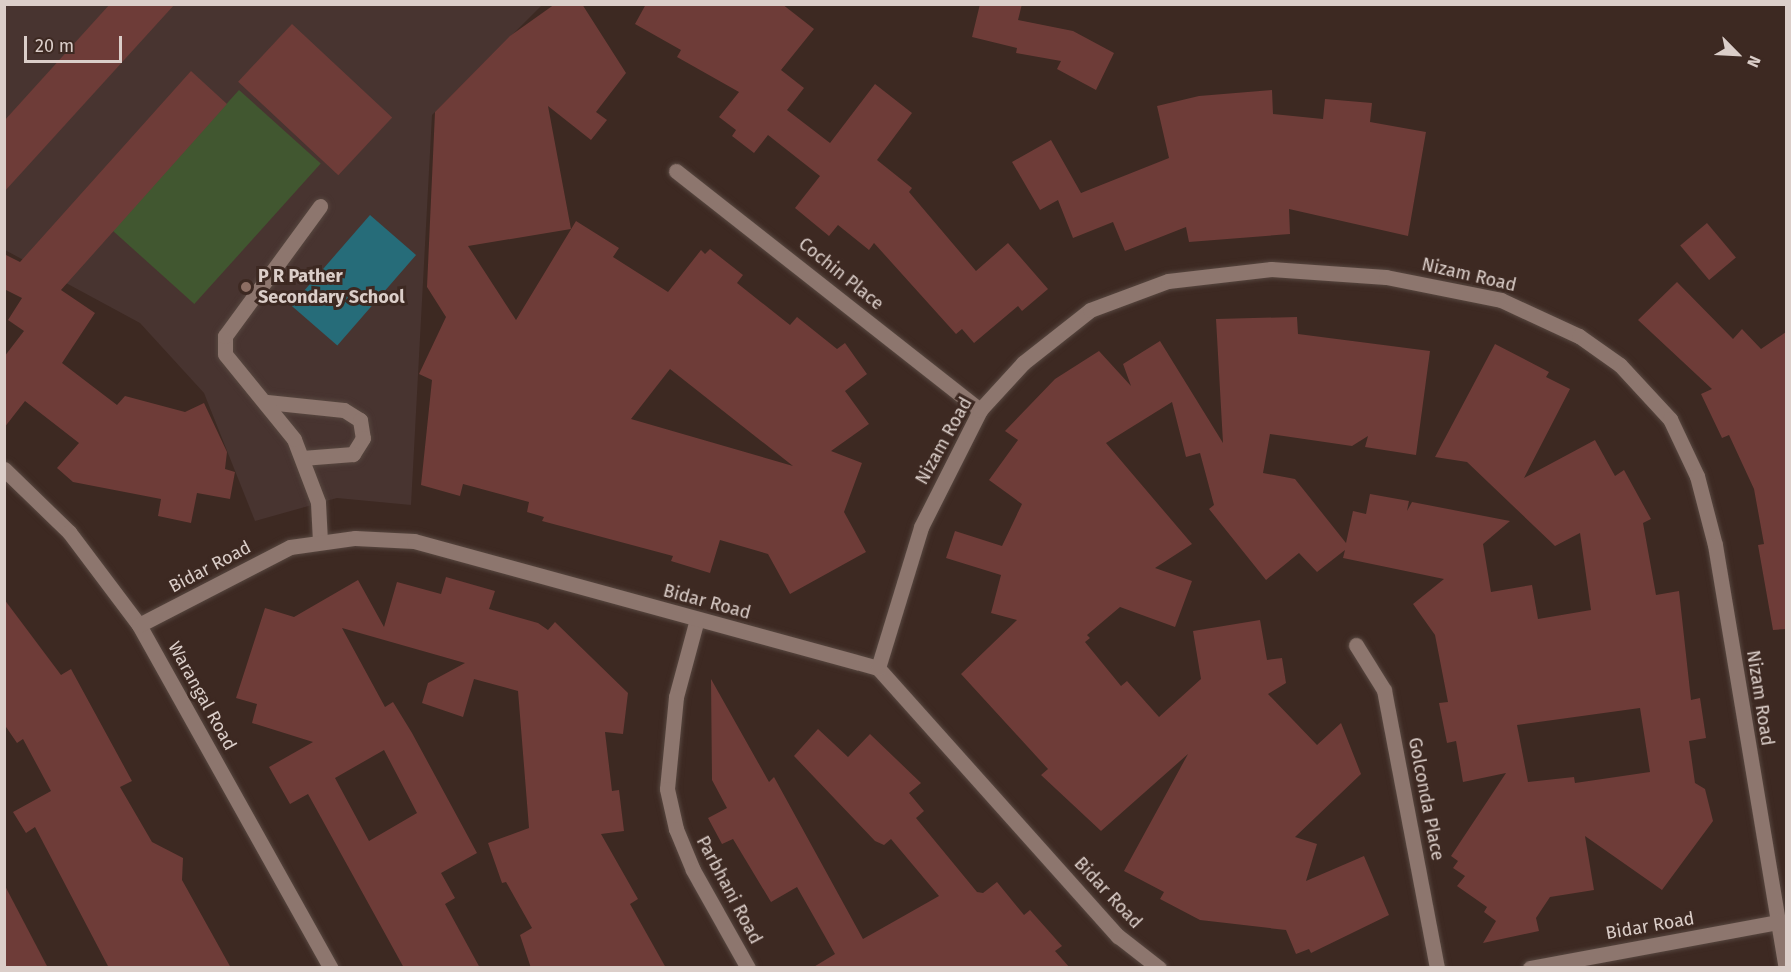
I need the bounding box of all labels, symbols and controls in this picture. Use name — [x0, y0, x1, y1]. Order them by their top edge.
scale bar — [27, 24, 124, 62]
north arrow — [1707, 24, 1767, 84]
text: 20 m — [35, 35, 74, 57]
text: N — [1743, 53, 1765, 70]
street label: Cochin Place — [794, 233, 888, 315]
street label: Nizam Road — [1420, 254, 1518, 296]
place label: P R Pather Secondary School — [258, 266, 405, 308]
marker: P R Pather Secondary School — [239, 280, 253, 294]
street label: Nizam Road — [911, 394, 977, 488]
street label: Bidar Road — [165, 536, 255, 598]
street label: Bidar Road — [661, 580, 753, 624]
street label: Warangal Road — [163, 638, 241, 754]
street label: Nizam Road — [1742, 649, 1778, 747]
street label: Golconda Place — [1403, 736, 1449, 862]
street label: Parbhani Road — [691, 832, 767, 948]
street label: Bidar Road — [1069, 853, 1147, 933]
street label: Bidar Road — [1604, 908, 1696, 944]

